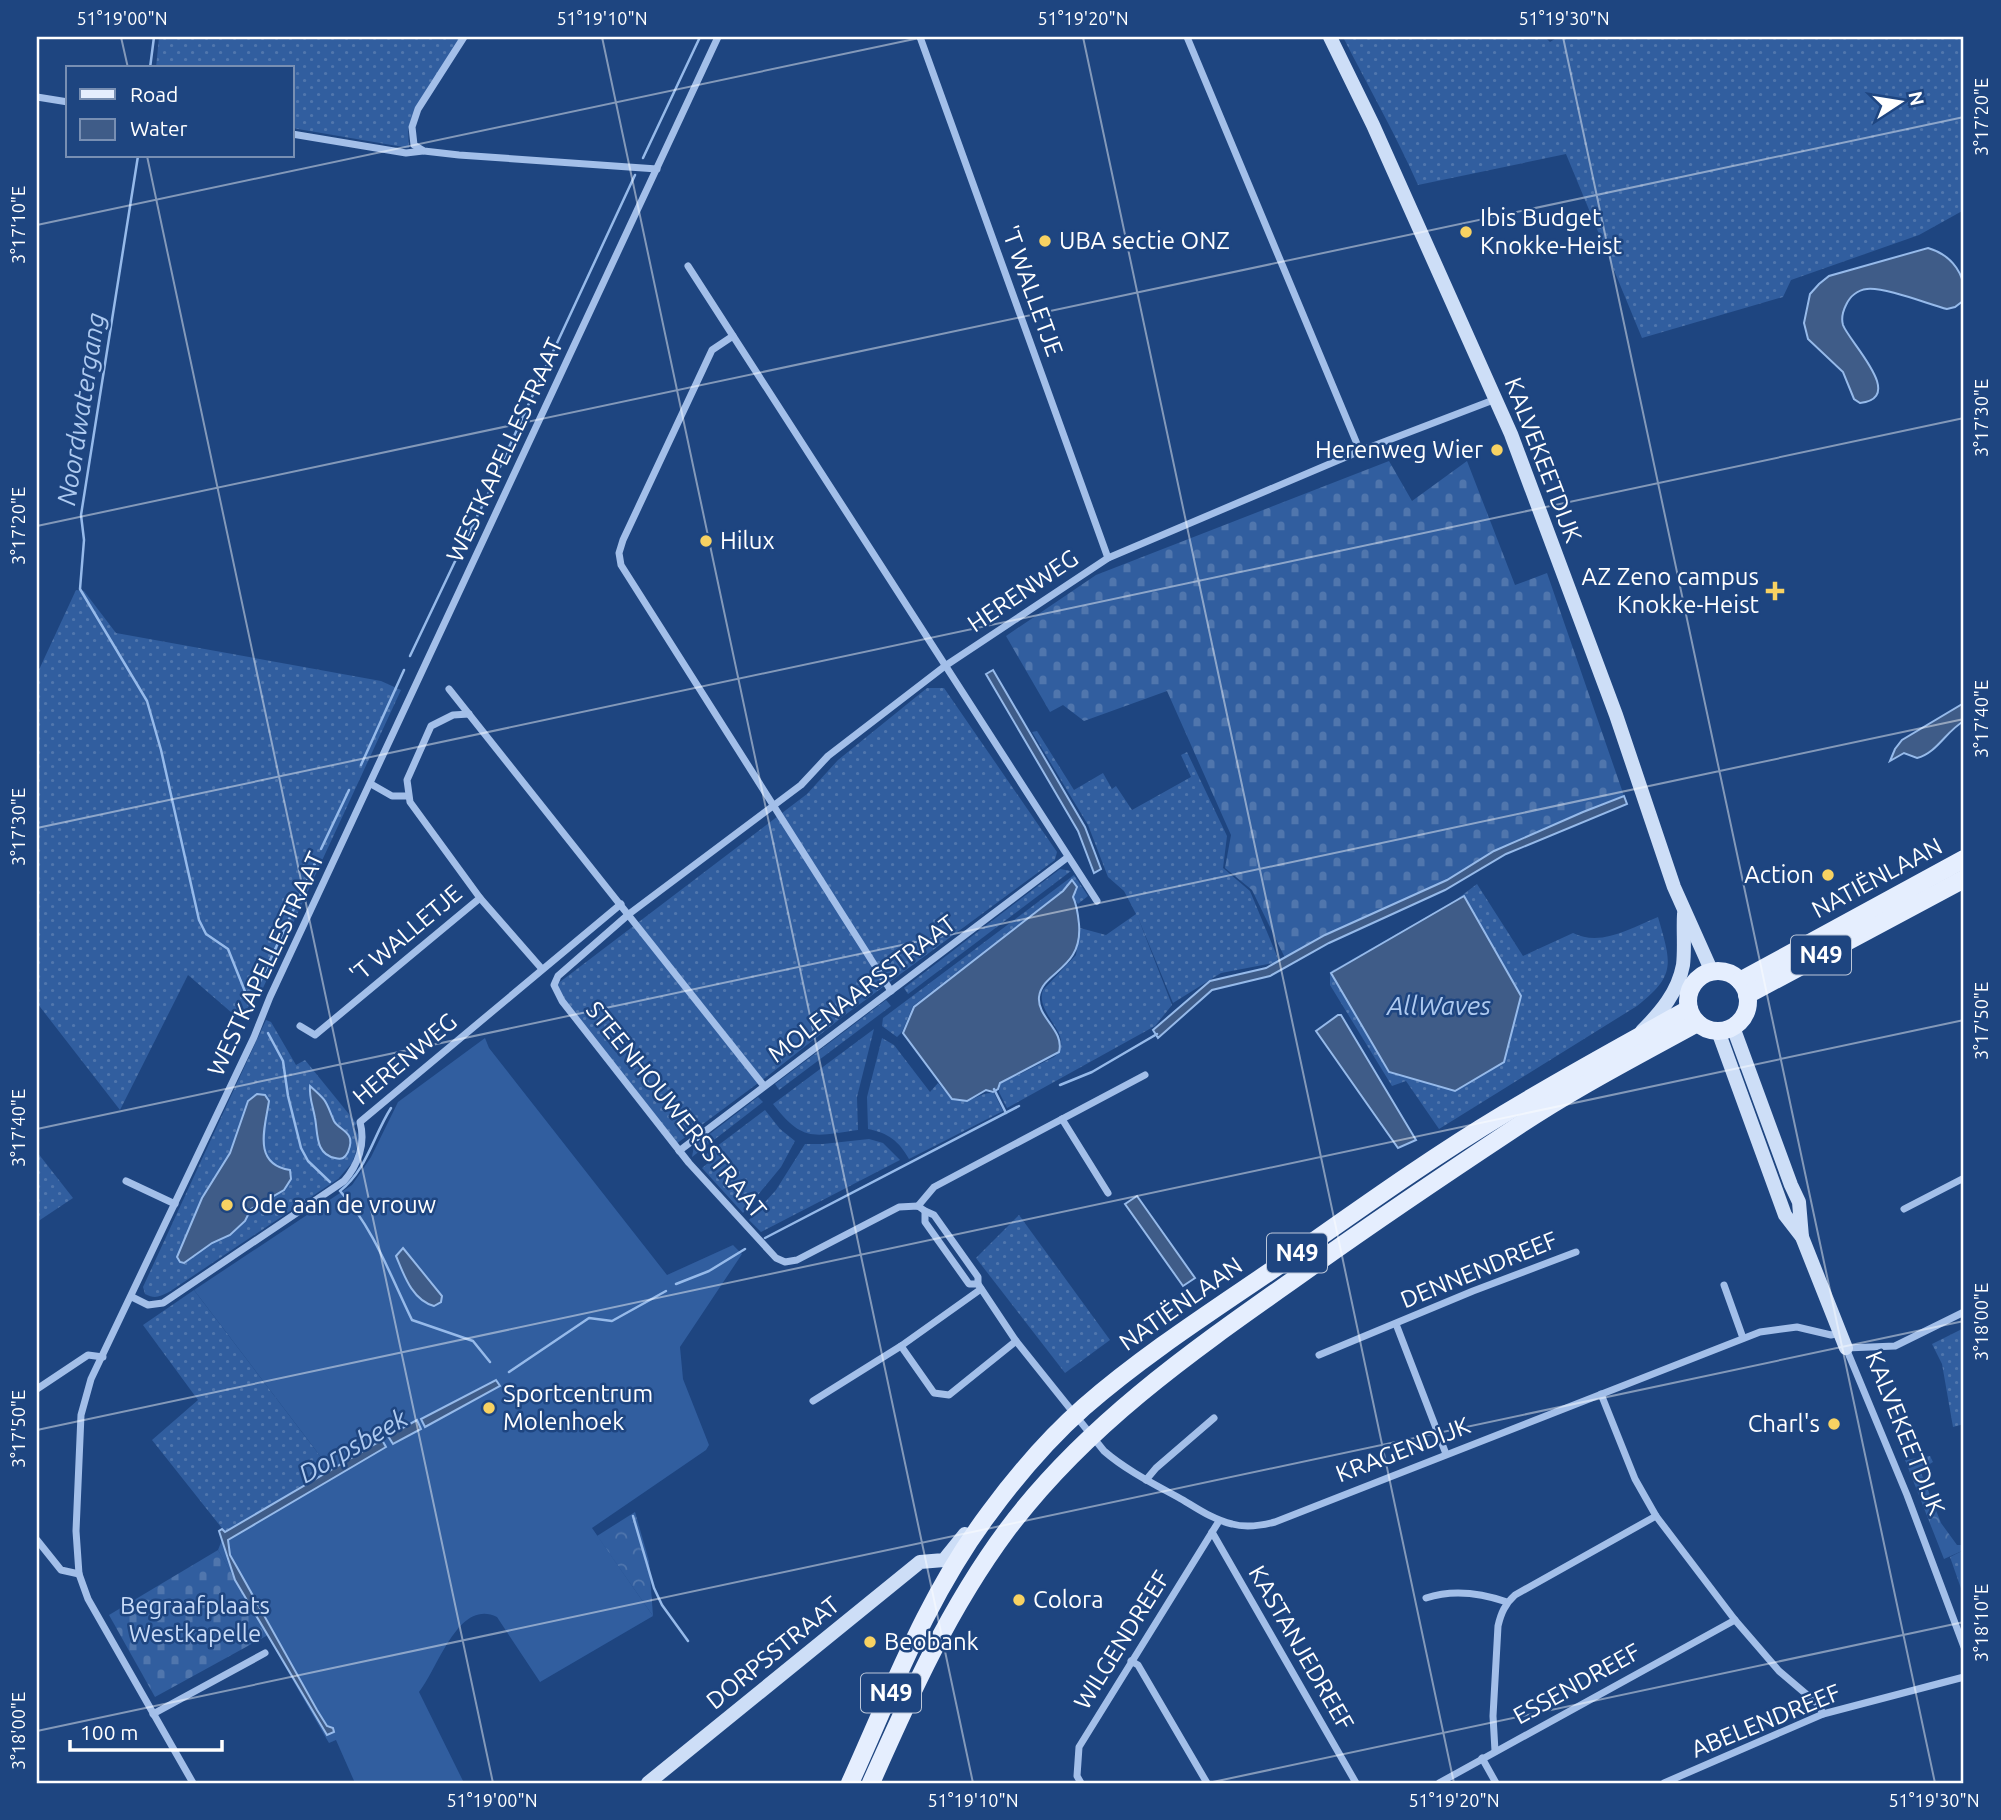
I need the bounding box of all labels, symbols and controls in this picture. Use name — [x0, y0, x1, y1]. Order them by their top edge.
text: 51°19'00"N — [76, 8, 168, 28]
text: 51°19'10"N — [556, 8, 648, 28]
text: 51°19'20"N — [1037, 8, 1129, 28]
text: 51°19'30"N — [1518, 8, 1610, 28]
legend — [66, 66, 294, 158]
north arrow — [1864, 66, 1934, 136]
text: 3°17'20"E — [1971, 78, 1991, 156]
text: Road — [130, 82, 178, 106]
text: N — [1904, 89, 1929, 108]
text: Water — [130, 116, 188, 140]
text: 3°17'10"E — [8, 186, 28, 264]
place label: Ibis Budget Knokke-Heist — [1480, 204, 1623, 259]
street label: 'T WALLETJE — [996, 222, 1069, 360]
marker: Ibis Budget Knokke-Heist — [1458, 224, 1474, 240]
place label: UBA sectie ONZ — [1059, 227, 1230, 254]
marker: UBA sectie ONZ — [1037, 233, 1053, 249]
water label: Noordwatergang — [51, 311, 110, 507]
street label: WESTKAPELLESTRAAT — [441, 334, 568, 566]
street label: KALVEKEETDIJK — [1500, 374, 1587, 546]
text: 3°17'30"E — [1971, 379, 1991, 457]
place label: Herenweg Wier — [1315, 436, 1483, 463]
marker: Herenweg Wier — [1489, 442, 1505, 458]
text: 3°17'20"E — [8, 487, 28, 565]
place label: Hilux — [720, 527, 775, 554]
marker: Hilux — [698, 533, 714, 549]
street label: HERENWEG — [963, 544, 1083, 637]
place label: AZ Zeno campus Knokke-Heist — [1582, 563, 1760, 618]
marker: AZ Zeno campus Knokke-Heist — [1765, 581, 1785, 601]
text: 3°17'40"E — [1971, 680, 1991, 758]
text: 3°17'30"E — [8, 788, 28, 866]
street label: NATIËNLAAN — [1807, 832, 1946, 923]
street label: WESTKAPELLESTRAAT — [202, 848, 329, 1080]
place label: Action — [1744, 861, 1814, 888]
marker: Action — [1820, 867, 1836, 883]
street label: 'T WALLETJE — [345, 879, 467, 988]
street label: MOLENAARSSTRAAT — [763, 909, 961, 1068]
road number: N49 — [1791, 936, 1851, 974]
text: 3°17'50"E — [1971, 982, 1991, 1060]
water label: AllWaves — [1385, 991, 1491, 1020]
street label: STEENHOUWERSSTRAAT — [581, 996, 772, 1223]
street label: HERENWEG — [347, 1007, 462, 1110]
text: 3°17'40"E — [8, 1089, 28, 1167]
place label: Ode aan de vrouw — [241, 1191, 437, 1218]
marker: Ode aan de vrouw — [219, 1197, 235, 1213]
street label: DENNENDREEF — [1396, 1226, 1561, 1313]
road number: N49 — [1267, 1234, 1327, 1272]
street label: NATIËNLAAN — [1114, 1251, 1247, 1356]
text: 3°18'00"E — [1971, 1283, 1991, 1361]
street label: KALVEKEETDIJK — [1860, 1347, 1951, 1519]
place label: Sportcentrum Molenhoek — [503, 1380, 653, 1435]
text: 3°17'50"E — [8, 1390, 28, 1468]
marker: Sportcentrum Molenhoek — [481, 1400, 497, 1416]
water label: Dorpsbeek — [293, 1402, 413, 1488]
place label: Charl's — [1748, 1410, 1820, 1437]
street label: KRAGENDIJK — [1332, 1411, 1474, 1488]
marker: Charl's — [1826, 1416, 1842, 1432]
street label: KASTANJEDREEF — [1243, 1561, 1359, 1735]
street label: WILGENDREEF — [1068, 1566, 1175, 1714]
text: 3°18'10"E — [1971, 1584, 1991, 1662]
place label: Colora — [1033, 1586, 1103, 1613]
street label: DORPSSTRAAT — [701, 1591, 845, 1714]
park label: Begraafplaats Westkapelle — [120, 1592, 270, 1647]
marker: Colora — [1011, 1592, 1027, 1608]
place label: Beobank — [884, 1628, 979, 1655]
marker: Beobank — [862, 1634, 878, 1650]
street label: ESSENDREEF — [1509, 1638, 1645, 1729]
road number: N49 — [861, 1674, 921, 1712]
street label: ABELENDREEF — [1687, 1678, 1844, 1763]
text: 3°18'00"E — [8, 1692, 28, 1770]
scale bar — [70, 1708, 222, 1752]
text: 100 m — [80, 1720, 138, 1744]
text: 51°19'00"N — [446, 1790, 538, 1810]
text: 51°19'10"N — [927, 1790, 1019, 1810]
text: 51°19'20"N — [1408, 1790, 1500, 1810]
text: 51°19'30"N — [1888, 1790, 1980, 1810]

